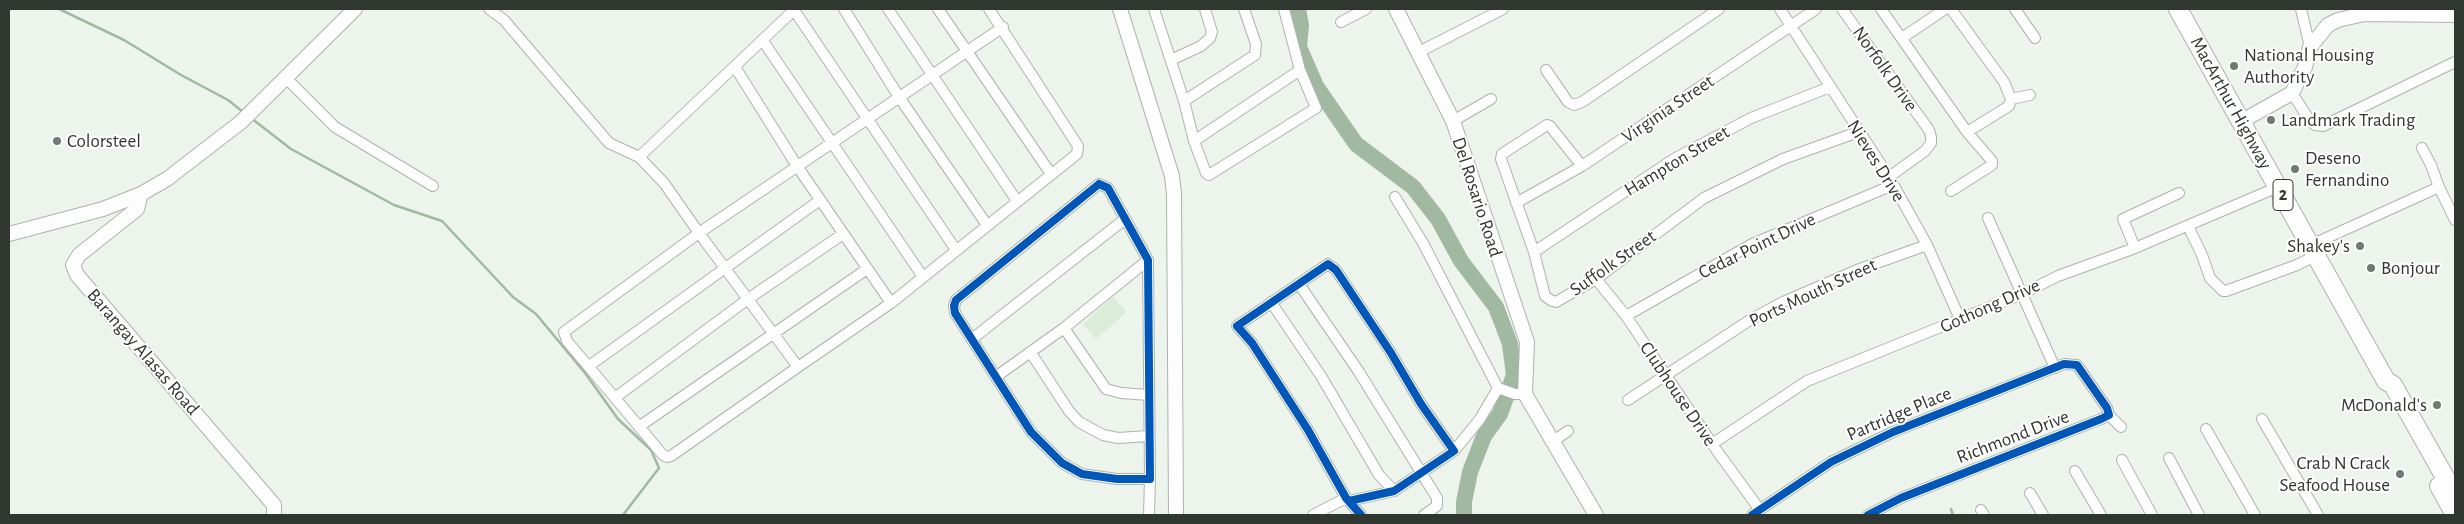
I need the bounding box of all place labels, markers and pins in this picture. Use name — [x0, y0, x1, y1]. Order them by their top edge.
place label: National Housing Authority — [2244, 44, 2374, 88]
marker: National Housing Authority — [2228, 60, 2240, 72]
place label: Landmark Trading — [2281, 109, 2415, 131]
marker: Landmark Trading — [2265, 114, 2277, 126]
place label: Colorsteel — [67, 130, 141, 152]
marker: Colorsteel — [51, 135, 63, 147]
place label: Deseno Fernandino — [2305, 147, 2389, 191]
marker: Deseno Fernandino — [2289, 163, 2301, 175]
place label: Shakey's — [2287, 235, 2350, 257]
marker: Shakey's — [2354, 240, 2366, 252]
place label: Bonjour — [2381, 257, 2440, 279]
marker: Bonjour — [2365, 262, 2377, 274]
place label: McDonald's — [2341, 394, 2427, 416]
marker: McDonald's — [2431, 399, 2443, 411]
place label: Crab N Crack Seafood House — [2280, 452, 2390, 496]
marker: Crab N Crack Seafood House — [2394, 468, 2406, 480]

